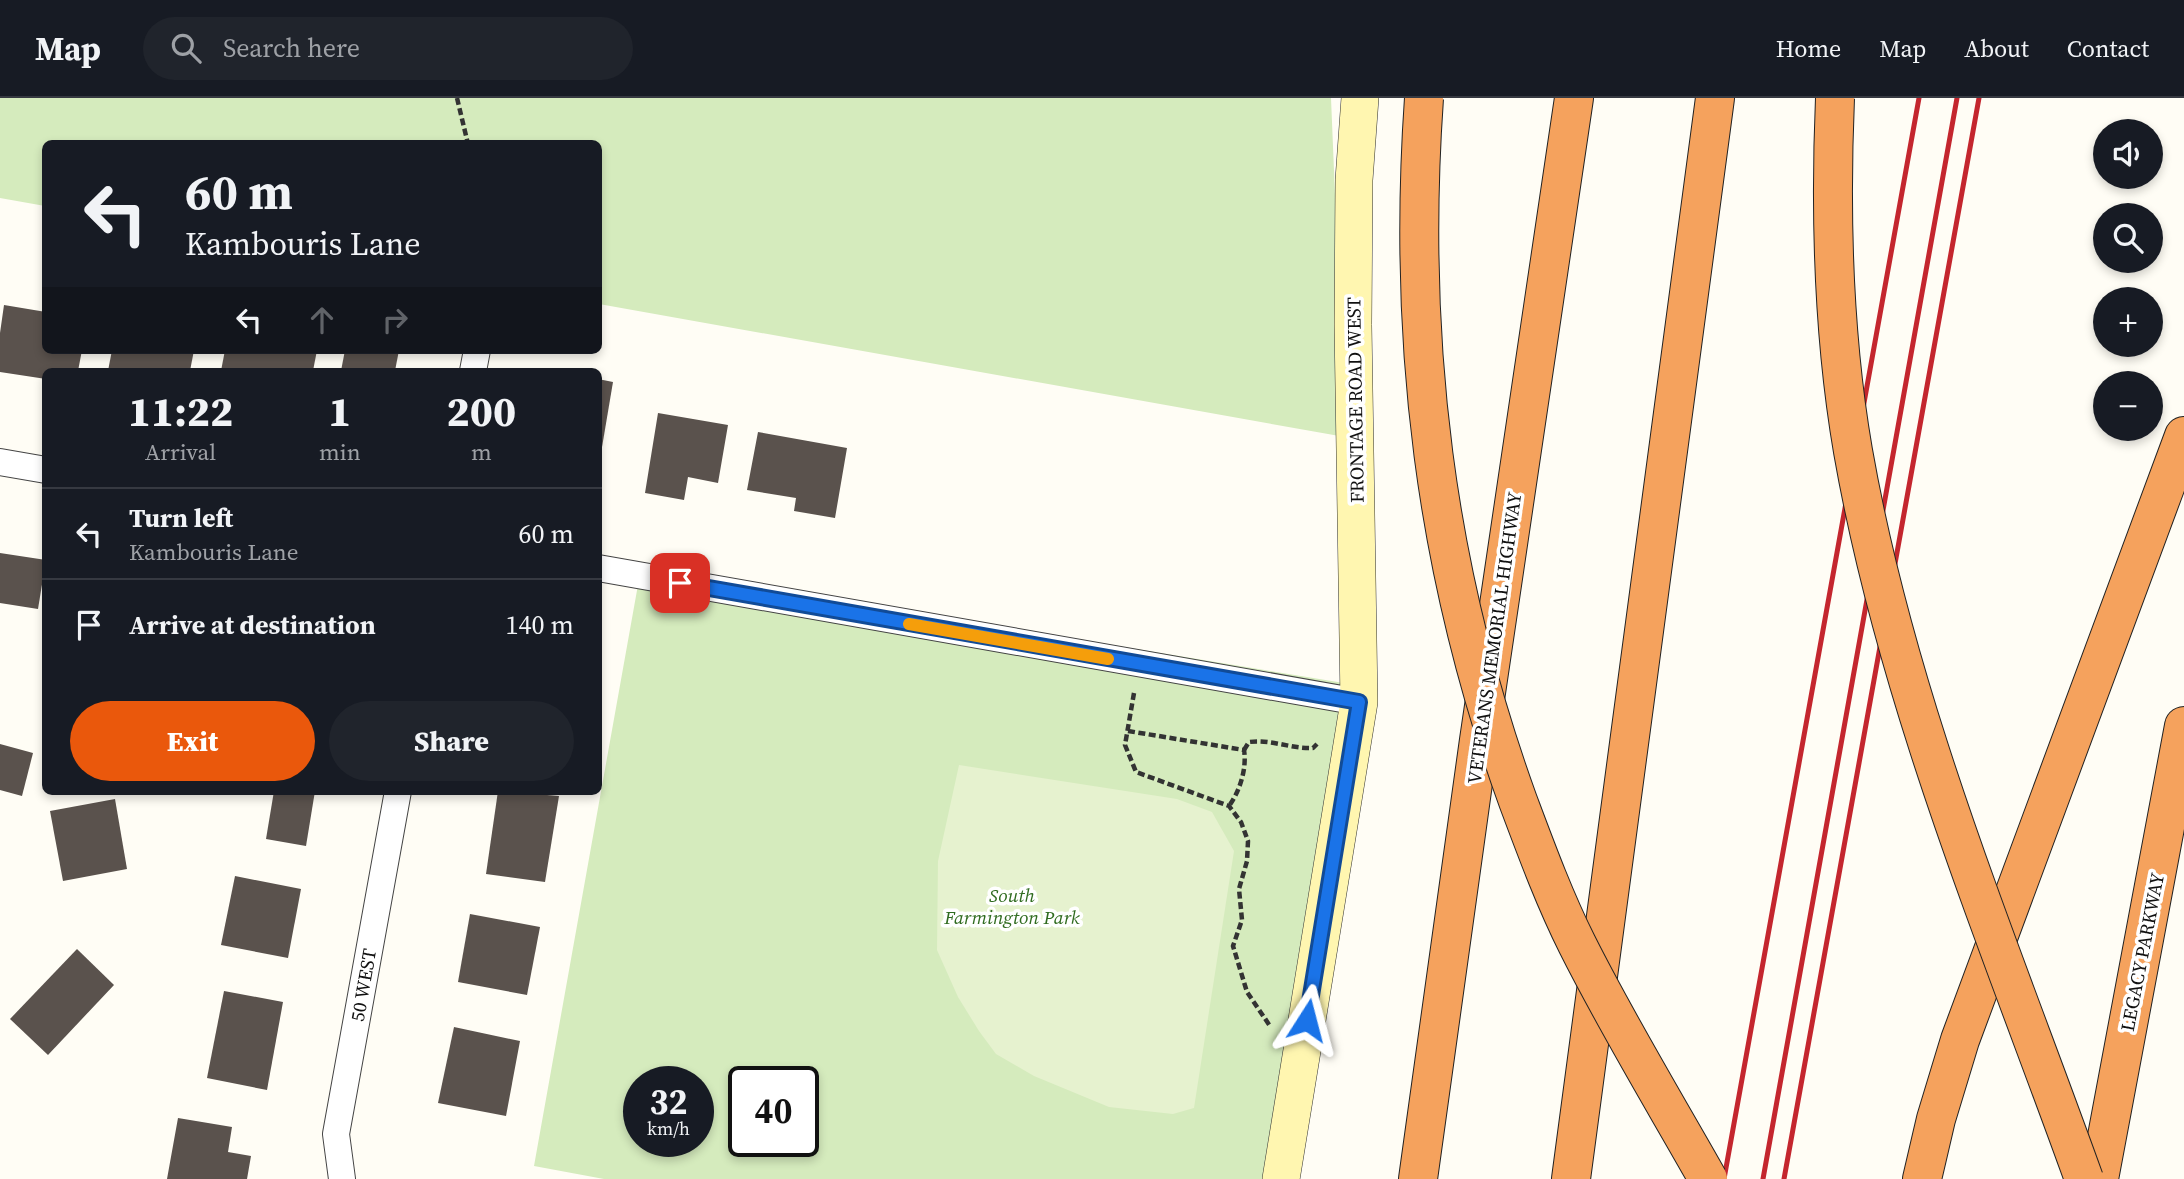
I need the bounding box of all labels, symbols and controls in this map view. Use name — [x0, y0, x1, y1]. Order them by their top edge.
search box — [143, 17, 633, 80]
text: Map — [35, 26, 101, 71]
icon: search — [167, 29, 205, 67]
text: Search here — [223, 30, 360, 66]
text: Home — [1776, 32, 1841, 65]
text: Map — [1879, 32, 1926, 65]
text: About — [1964, 32, 2029, 65]
text: Contact — [2067, 32, 2149, 65]
map controls — [2093, 119, 2163, 441]
button: sound — [2093, 119, 2163, 189]
text: 60 m — [185, 158, 293, 225]
icon: left — [70, 168, 161, 259]
button: search — [2093, 203, 2163, 273]
text: Kambouris Lane — [185, 222, 421, 266]
button: + — [2093, 287, 2163, 357]
street label: FRONTAGE ROAD WEST — [1340, 296, 1370, 503]
icon: left — [230, 301, 268, 339]
icon: ahead — [303, 301, 341, 339]
icon: right — [376, 301, 414, 339]
button: − — [2093, 371, 2163, 441]
text: 11:22 — [128, 382, 233, 440]
text: 1 — [328, 382, 351, 440]
text: 200 — [447, 382, 516, 440]
text: Arrival — [145, 436, 216, 468]
text: min — [319, 436, 361, 468]
text: m — [471, 436, 492, 468]
street label: VETERANS MEMORIAL HIGHWAY — [1461, 490, 1527, 786]
text: Turn left — [129, 500, 233, 536]
icon: left — [70, 515, 108, 553]
text: 60 m — [519, 516, 574, 552]
text: Kambouris Lane — [129, 536, 298, 568]
pin — [650, 553, 710, 613]
icon: arrive — [661, 564, 699, 602]
icon: arrive — [70, 606, 108, 644]
text: Arrive at destination — [129, 607, 376, 643]
text: 140 m — [506, 607, 574, 643]
button: Exit — [70, 701, 315, 781]
button: Share — [329, 701, 574, 781]
street label: LEGACY PARKWAY — [2114, 870, 2170, 1034]
park label: South Farmington Park — [943, 882, 1080, 930]
street label: 50 WEST — [344, 946, 382, 1024]
position arrow — [1270, 983, 1344, 1057]
speed limit sign: 40 — [728, 1066, 819, 1157]
text: 32 — [650, 1078, 687, 1126]
text: km/h — [647, 1116, 690, 1141]

